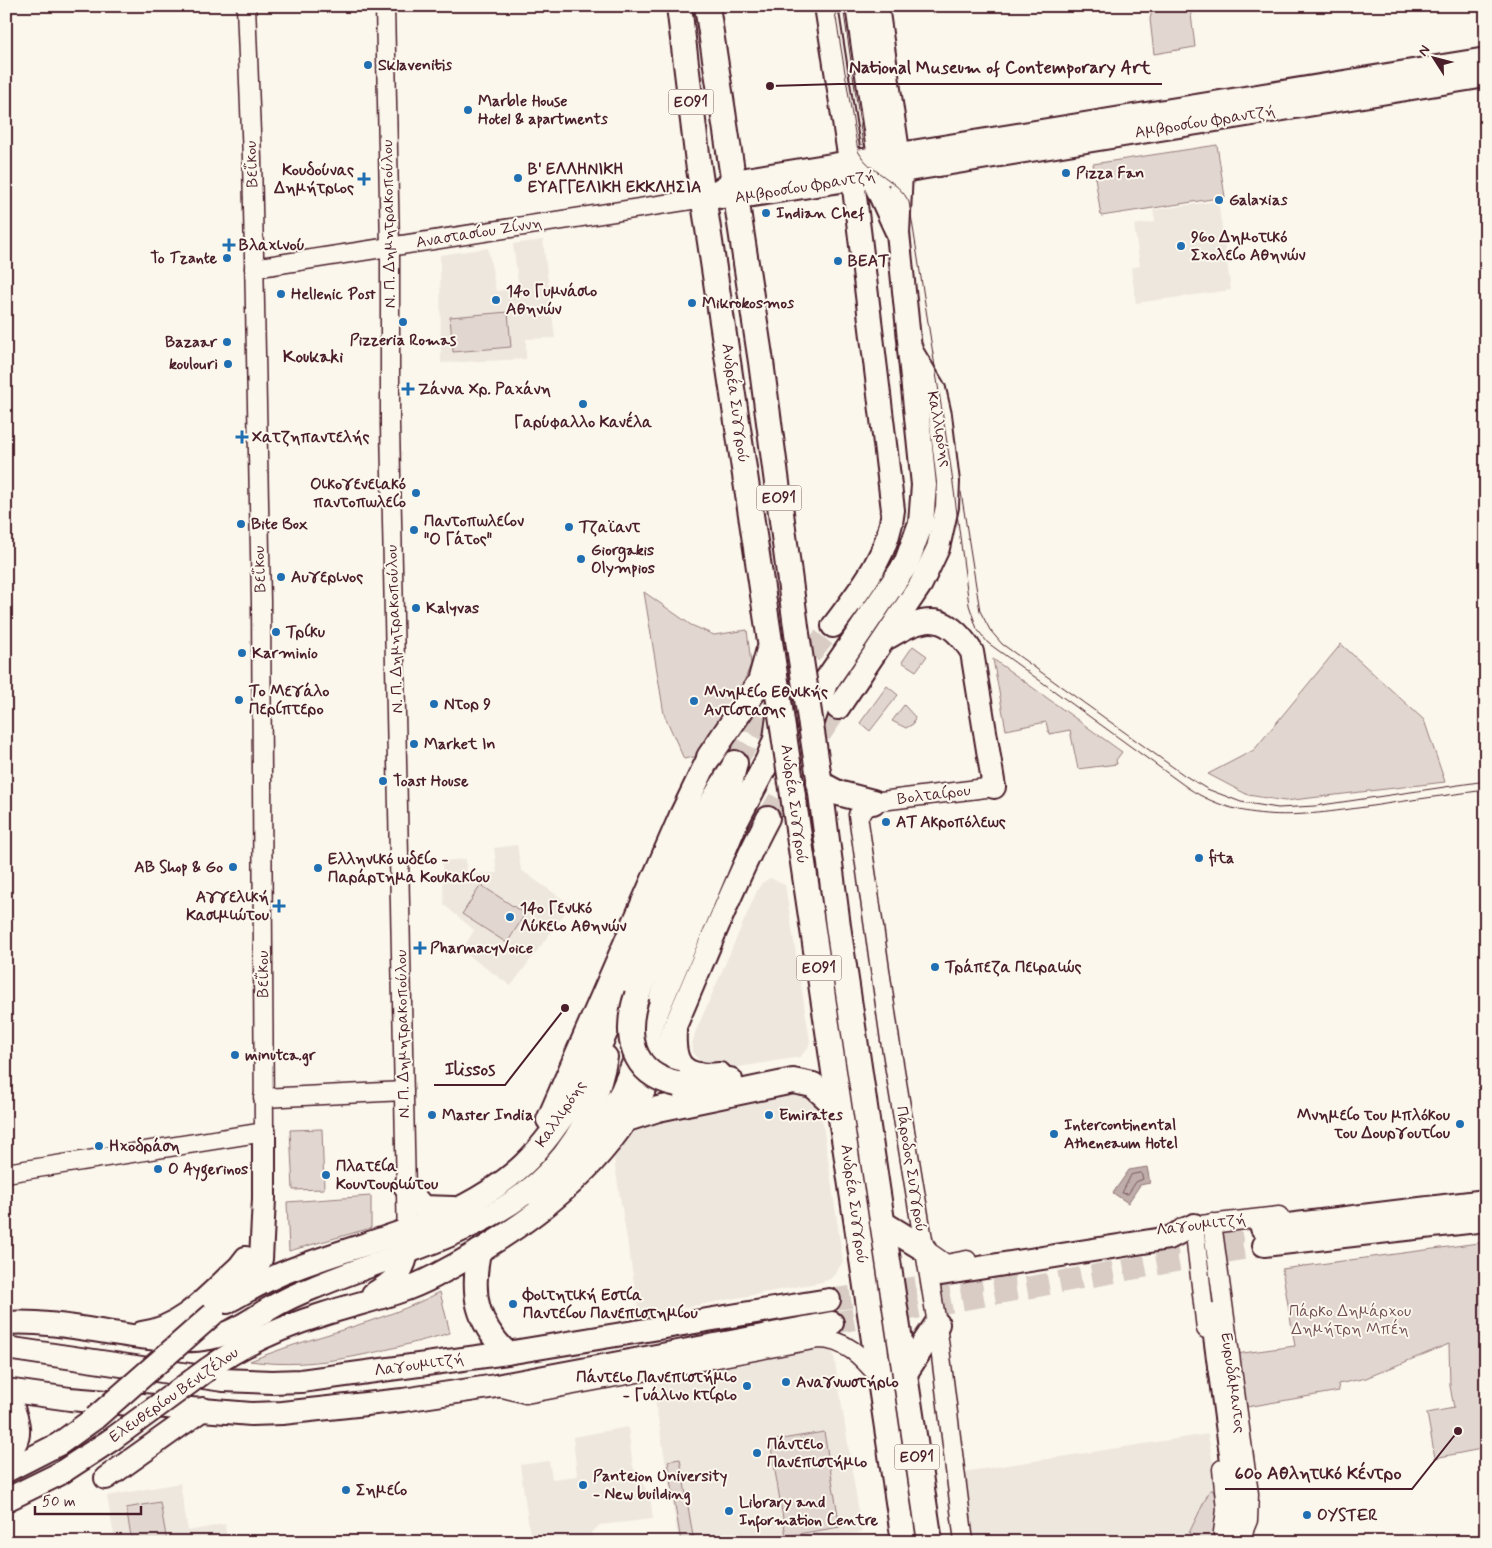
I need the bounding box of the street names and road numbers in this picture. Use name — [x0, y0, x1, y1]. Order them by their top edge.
road number: ΕΟ91 — [668, 90, 714, 114]
street label: Αμβροσίου Φραντζή — [1133, 101, 1277, 143]
street label: Ν. Π. Δημητρακοπούλου — [377, 139, 401, 309]
street label: Βεΐκου — [241, 140, 263, 188]
street label: Αμβροσίου Φραντζή — [733, 166, 877, 208]
street label: Αναστασίου Ζίννη — [414, 213, 544, 253]
street label: Ανδρέα Συγγρού — [716, 342, 755, 464]
street label: Καλλιρόης — [921, 389, 957, 469]
road number: ΕΟ91 — [756, 486, 802, 510]
street label: Ν. Π. Δημητρακοπούλου — [382, 544, 408, 714]
street label: Βεΐκου — [249, 545, 271, 593]
street label: Ανδρέα Συγγρού — [775, 743, 814, 865]
street label: Βολταίρου — [896, 780, 972, 810]
street label: Ν. Π. Δημητρακοπούλου — [391, 949, 415, 1119]
street label: Βεΐκου — [253, 951, 274, 997]
road number: ΕΟ91 — [796, 956, 842, 980]
street label: Καλλιρόης — [531, 1076, 591, 1152]
street label: Πάροδος Συγγρού — [891, 1105, 931, 1233]
street label: Ανδρέα Συγγρού — [835, 1143, 874, 1265]
street label: Λαγουμιτζή — [1155, 1209, 1247, 1241]
street label: Ευρυδάμαντος — [1216, 1331, 1250, 1435]
street label: Ελευθερίου Βενιζέλου — [105, 1342, 243, 1448]
street label: Λαγουμιτζή — [373, 1348, 465, 1382]
road number: ΕΟ91 — [894, 1444, 940, 1470]

